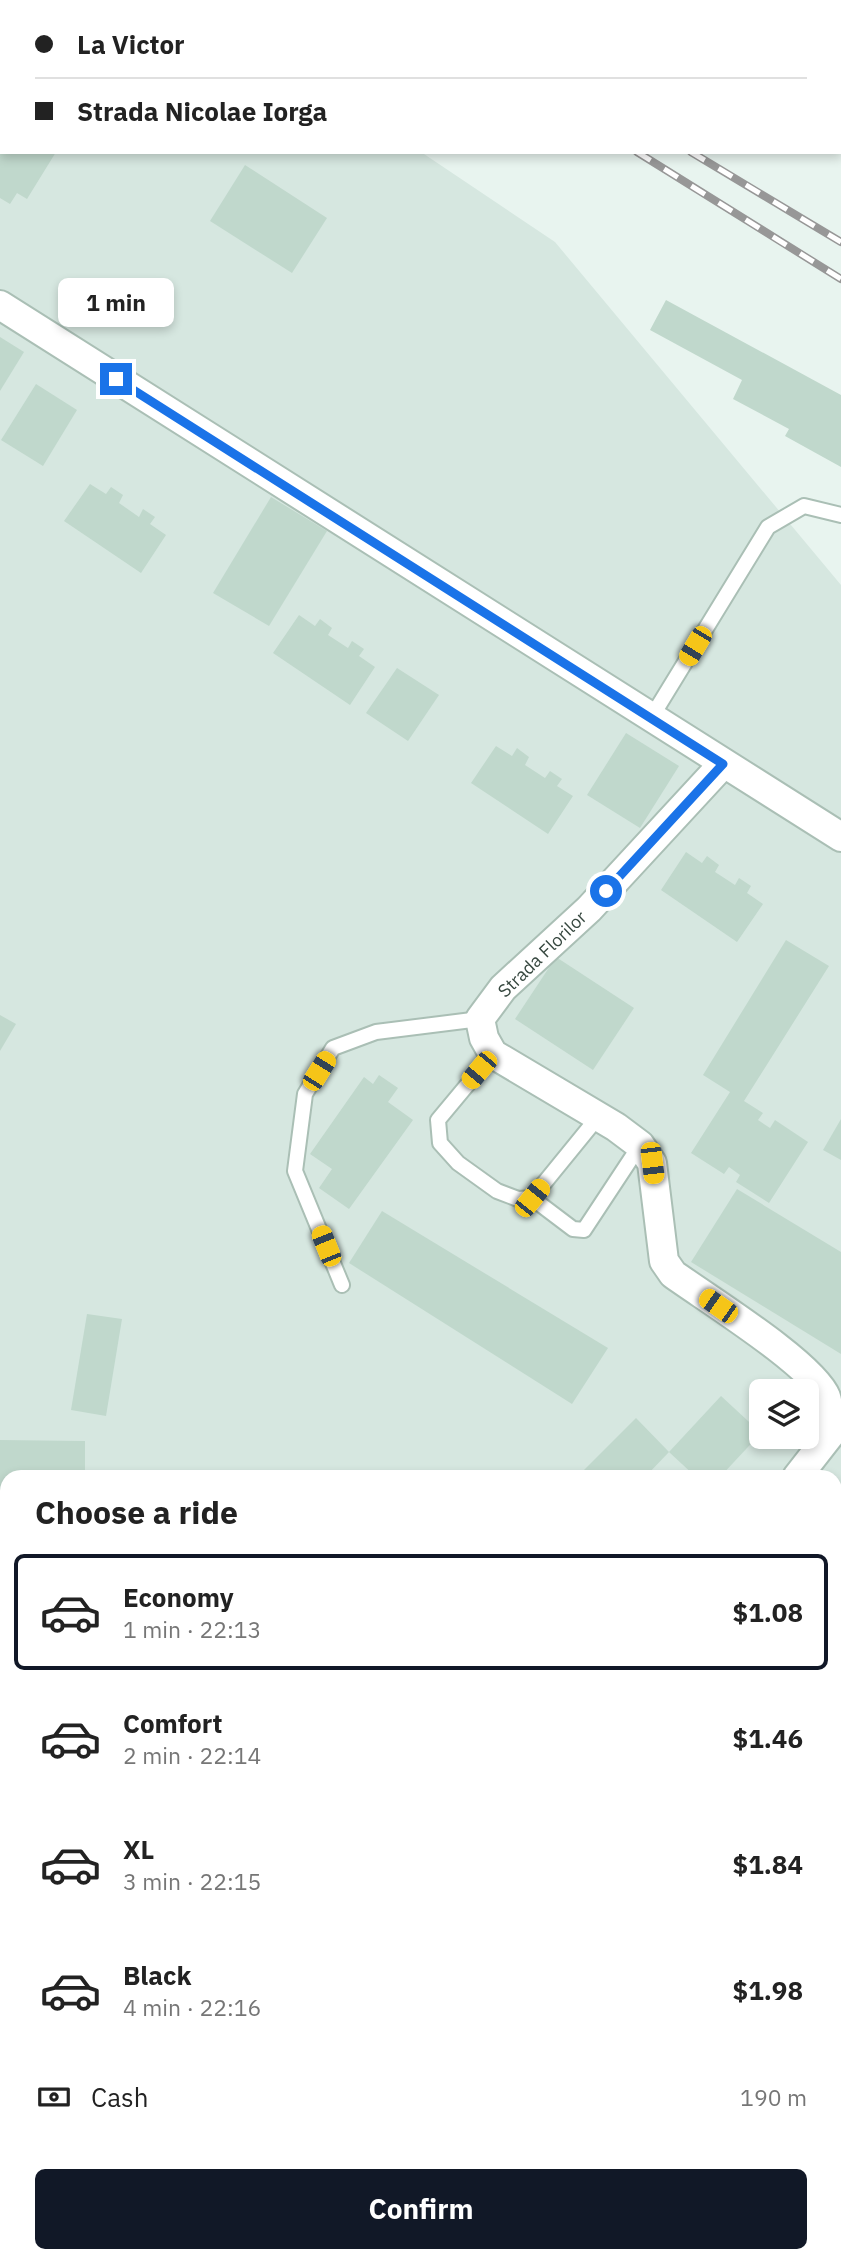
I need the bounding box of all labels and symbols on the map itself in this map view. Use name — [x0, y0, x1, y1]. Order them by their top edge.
callout: 1 min — [58, 278, 174, 326]
route end — [100, 363, 132, 395]
car — [676, 623, 715, 669]
route start — [590, 875, 622, 907]
street label: Strada Florilor — [493, 906, 592, 1002]
car — [458, 1047, 501, 1093]
car — [299, 1048, 340, 1094]
car — [640, 1141, 665, 1185]
car — [511, 1175, 554, 1221]
car — [309, 1223, 344, 1269]
car — [695, 1285, 742, 1327]

